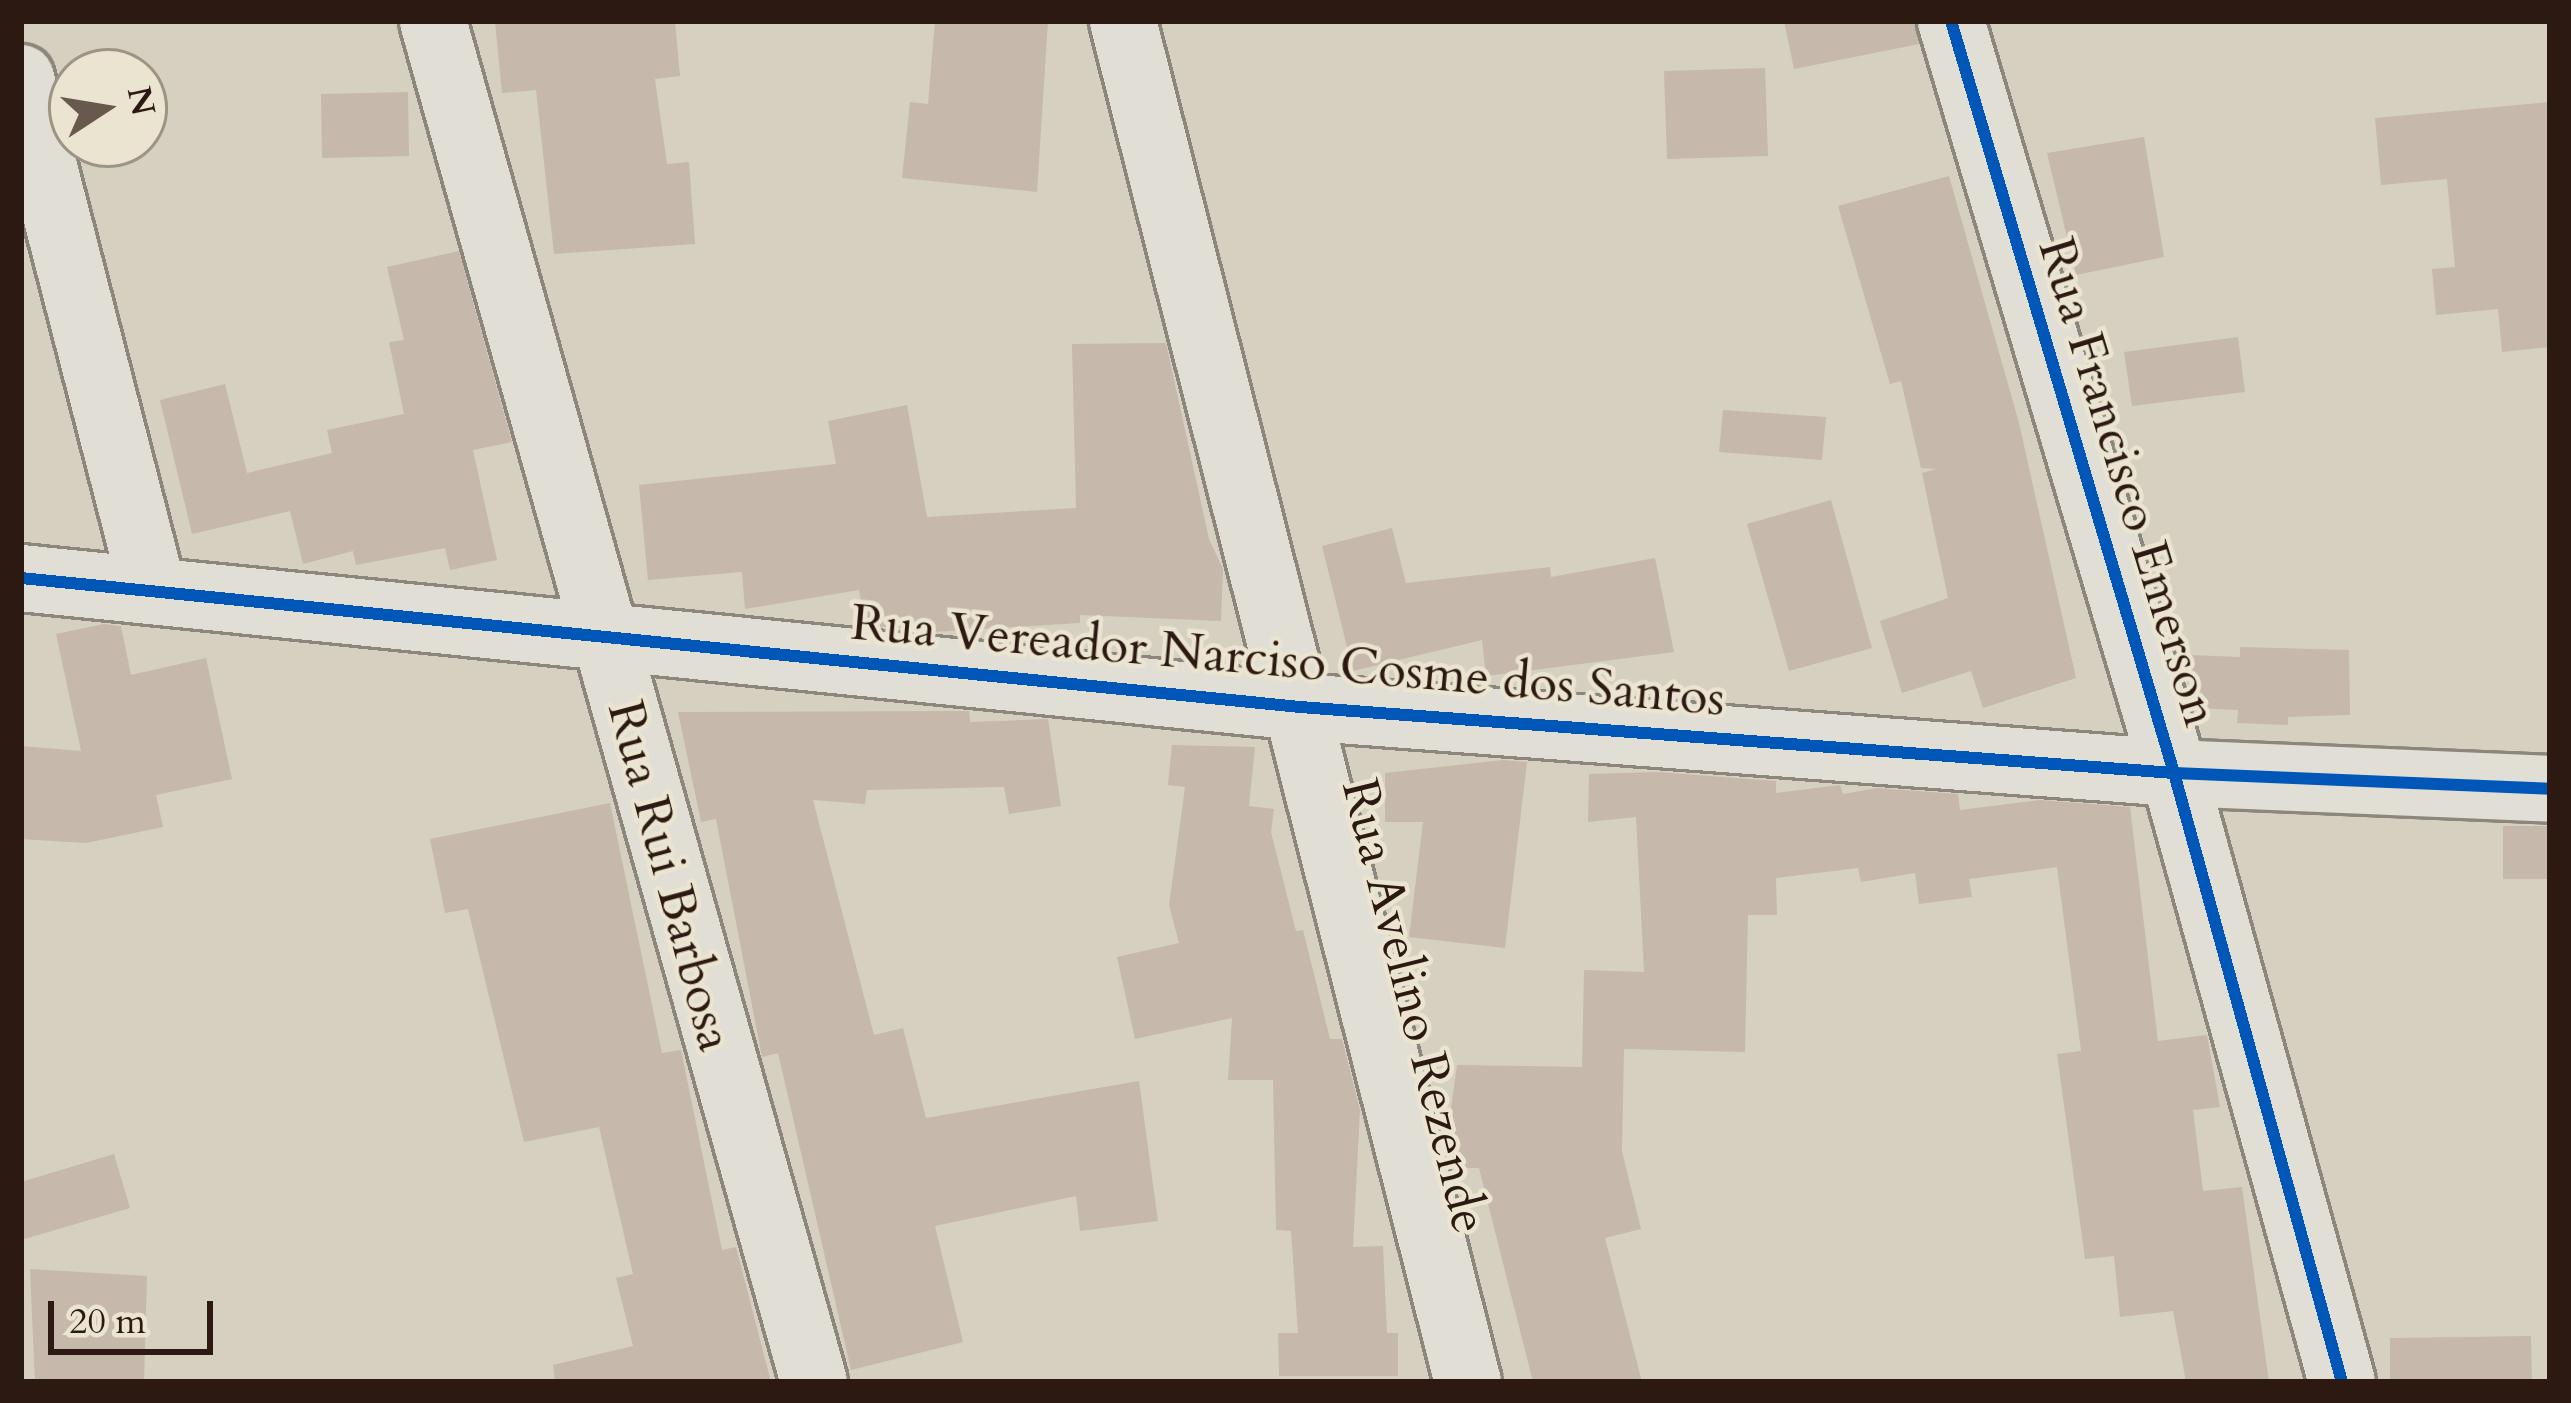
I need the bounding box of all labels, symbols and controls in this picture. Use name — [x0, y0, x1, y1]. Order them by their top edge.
north arrow — [48, 48, 168, 168]
text: N — [116, 82, 166, 120]
street label: Rua Francisco Emerson — [2025, 231, 2231, 733]
street label: Rua Vereador Narciso Cosme dos Santos — [849, 592, 1727, 730]
street label: Rua Rui Barbosa — [594, 694, 746, 1058]
street label: Rua Avelino Rezende — [1328, 773, 1500, 1239]
scale bar — [54, 1277, 219, 1351]
text: 20 m — [69, 1297, 146, 1346]

